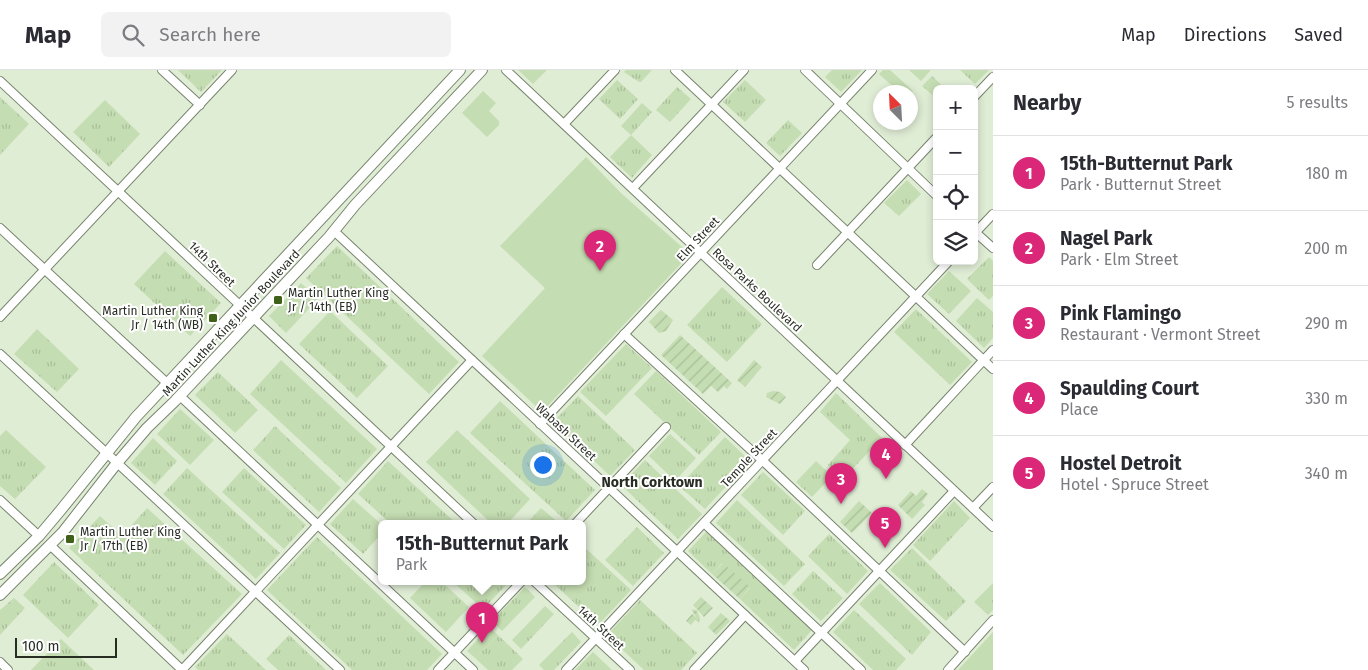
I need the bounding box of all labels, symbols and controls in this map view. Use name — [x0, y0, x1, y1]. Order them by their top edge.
search box — [101, 12, 451, 57]
text: Map — [25, 21, 71, 49]
icon: search — [119, 21, 147, 49]
text: Search here — [159, 23, 261, 46]
text: Map — [1121, 24, 1156, 46]
text: Directions — [1184, 24, 1266, 46]
text: Saved — [1294, 24, 1343, 46]
north arrow — [873, 85, 918, 130]
map controls — [933, 85, 978, 265]
button: + — [933, 85, 978, 130]
text: Nearby — [1013, 90, 1081, 116]
text: 5 results — [1287, 93, 1348, 112]
button: − — [933, 130, 978, 175]
text: 15th-Butternut Park — [1060, 152, 1232, 175]
text: 1 — [1025, 164, 1033, 183]
text: 180 m — [1305, 164, 1348, 183]
button: locate — [933, 175, 978, 220]
text: Park · Butternut Street — [1060, 175, 1221, 194]
street label: Elm Street — [674, 213, 723, 264]
button: layers — [933, 220, 978, 265]
text: Nagel Park — [1060, 227, 1152, 250]
pin: 2 — [584, 230, 616, 271]
street label: 14th Street — [186, 239, 238, 290]
text: 2 — [1025, 239, 1033, 258]
text: 200 m — [1304, 239, 1348, 258]
street label: Rosa Parks Boulevard — [710, 245, 804, 335]
street label: Martin Luther King Junior Boulevard — [160, 247, 302, 399]
text: Park · Elm Street — [1060, 250, 1178, 269]
place label: Martin Luther King Jr / 14th (EB) — [288, 286, 389, 314]
marker: Martin Luther King Jr / 14th (EB) — [272, 294, 284, 306]
text: Pink Flamingo — [1060, 302, 1181, 325]
place label: Martin Luther King Jr / 14th (WB) — [102, 304, 204, 332]
marker: Martin Luther King Jr / 14th (WB) — [207, 312, 219, 324]
text: 3 — [1025, 314, 1033, 333]
text: 290 m — [1305, 314, 1348, 333]
text: Restaurant · Vermont Street — [1060, 325, 1260, 344]
text: Spaulding Court — [1060, 377, 1199, 400]
text: 4 — [1024, 389, 1034, 408]
text: 330 m — [1305, 389, 1348, 408]
street label: Wabash Street — [533, 400, 600, 464]
text: Place — [1060, 400, 1099, 419]
street label: Temple Street — [718, 425, 780, 490]
pin: 4 — [870, 438, 902, 479]
your location — [530, 452, 556, 478]
text: Hostel Detroit — [1060, 452, 1182, 475]
pin: 3 — [825, 463, 857, 504]
text: 5 — [1025, 464, 1033, 483]
text: 340 m — [1305, 464, 1348, 483]
district label: North Corktown — [601, 474, 703, 491]
text: Hotel · Spruce Street — [1060, 475, 1209, 494]
pin: 5 — [869, 507, 901, 548]
popup — [378, 520, 586, 585]
place label: Martin Luther King Jr / 17th (EB) — [80, 525, 181, 553]
text: 15th-Butternut Park — [396, 532, 568, 555]
marker: Martin Luther King Jr / 17th (EB) — [64, 533, 76, 545]
text: Park — [396, 555, 427, 574]
pin: 1 — [466, 602, 498, 643]
street label: 14th Street — [575, 603, 628, 654]
scale bar — [15, 635, 118, 658]
text: 100 m — [22, 638, 59, 655]

